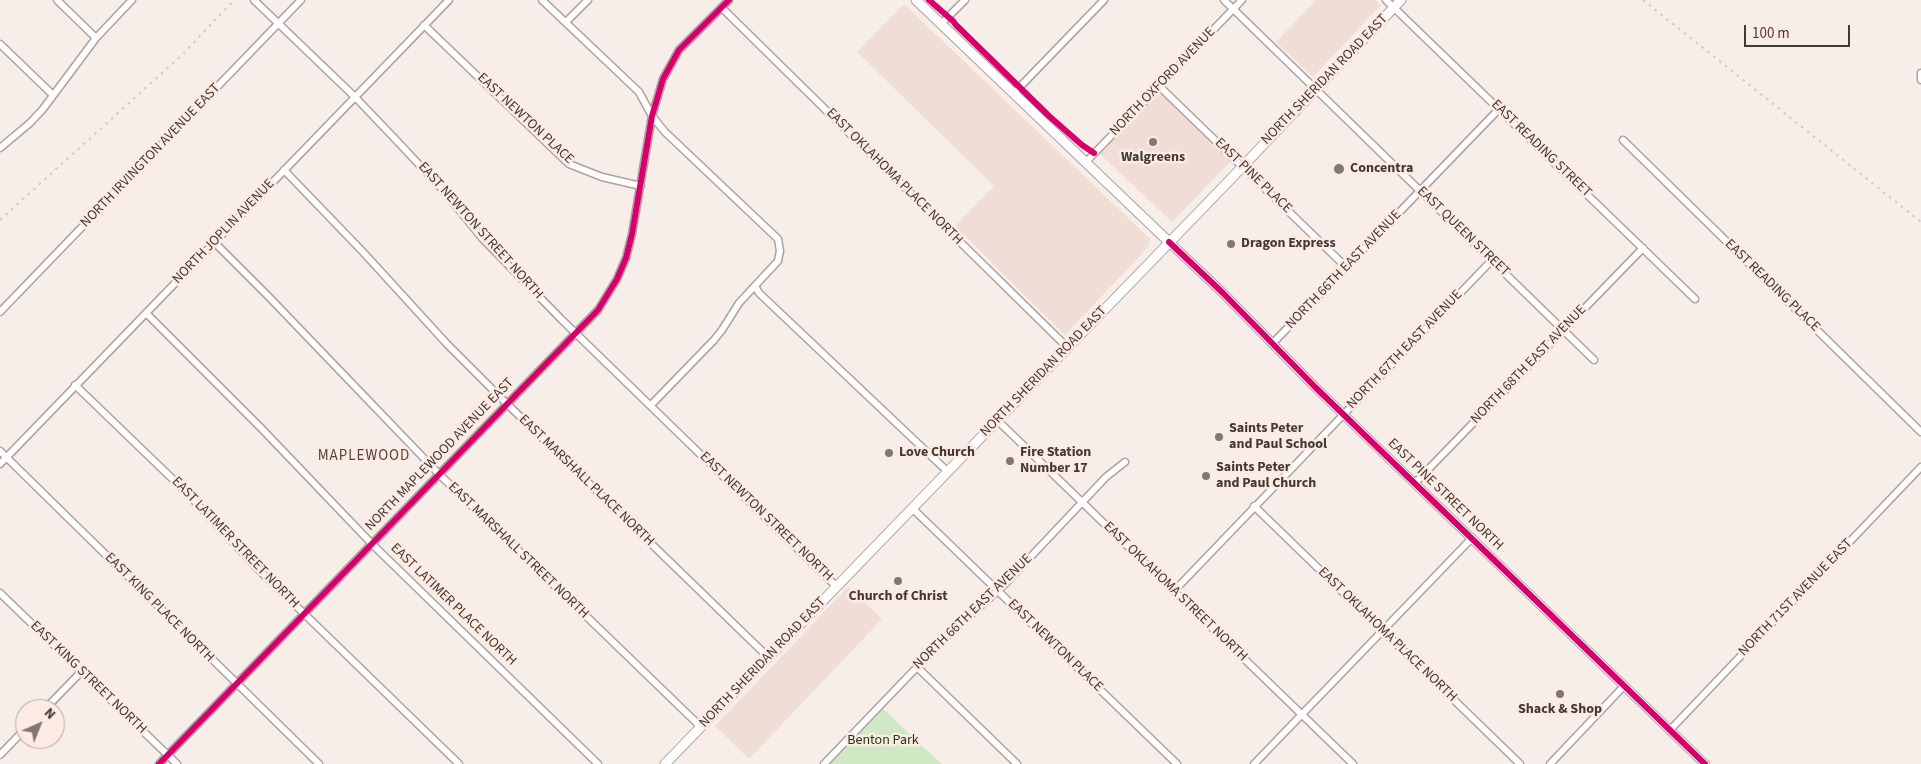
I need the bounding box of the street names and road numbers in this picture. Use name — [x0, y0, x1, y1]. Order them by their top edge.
street label: NORTH SHERIDAN ROAD EAST — [1258, 11, 1392, 149]
street label: NORTH OXFORD AVENUE — [1107, 24, 1219, 140]
street label: EAST NEWTON PLACE — [473, 70, 577, 168]
street label: NORTH IRVINGTON AVENUE EAST — [78, 80, 224, 232]
street label: EAST READING STREET — [1487, 97, 1595, 201]
street label: EAST OKLAHOMA PLACE NORTH — [822, 105, 966, 249]
street label: EAST PINE PLACE — [1211, 135, 1295, 217]
street label: EAST NEWTON STREET NORTH — [414, 159, 546, 303]
street label: NORTH JOPLIN AVENUE — [170, 176, 278, 288]
street label: EAST QUEEN STREET — [1413, 183, 1513, 281]
street label: NORTH 66TH EAST AVENUE — [1283, 207, 1405, 333]
street label: EAST READING PLACE — [1721, 236, 1823, 336]
street label: NORTH 67TH EAST AVENUE — [1344, 287, 1466, 413]
street label: NORTH 68TH EAST AVENUE — [1468, 302, 1590, 428]
street label: NORTH SHERIDAN ROAD EAST — [977, 303, 1111, 441]
street label: NORTH MAPLEWOOD AVENUE EAST — [362, 375, 518, 535]
street label: EAST MARSHALL PLACE NORTH — [515, 412, 657, 550]
street label: EAST PINE STREET NORTH — [1384, 436, 1506, 554]
street label: EAST NEWTON STREET NORTH — [696, 449, 836, 585]
street label: EAST LATIMER STREET NORTH — [168, 474, 302, 612]
street label: EAST MARSHALL STREET NORTH — [444, 479, 592, 623]
street label: EAST OKLAHOMA STREET NORTH — [1099, 519, 1251, 665]
street label: NORTH 71ST AVENUE EAST — [1735, 536, 1857, 660]
street label: EAST LATIMER PLACE NORTH — [386, 540, 520, 670]
street label: EAST KING PLACE NORTH — [101, 550, 217, 666]
street label: NORTH 66TH EAST AVENUE — [910, 551, 1036, 673]
street label: EAST OKLAHOMA PLACE NORTH — [1314, 564, 1460, 706]
street label: NORTH SHERIDAN ROAD EAST — [696, 594, 830, 732]
street label: EAST NEWTON PLACE — [1004, 596, 1106, 696]
street label: EAST KING STREET NORTH — [26, 618, 150, 738]

